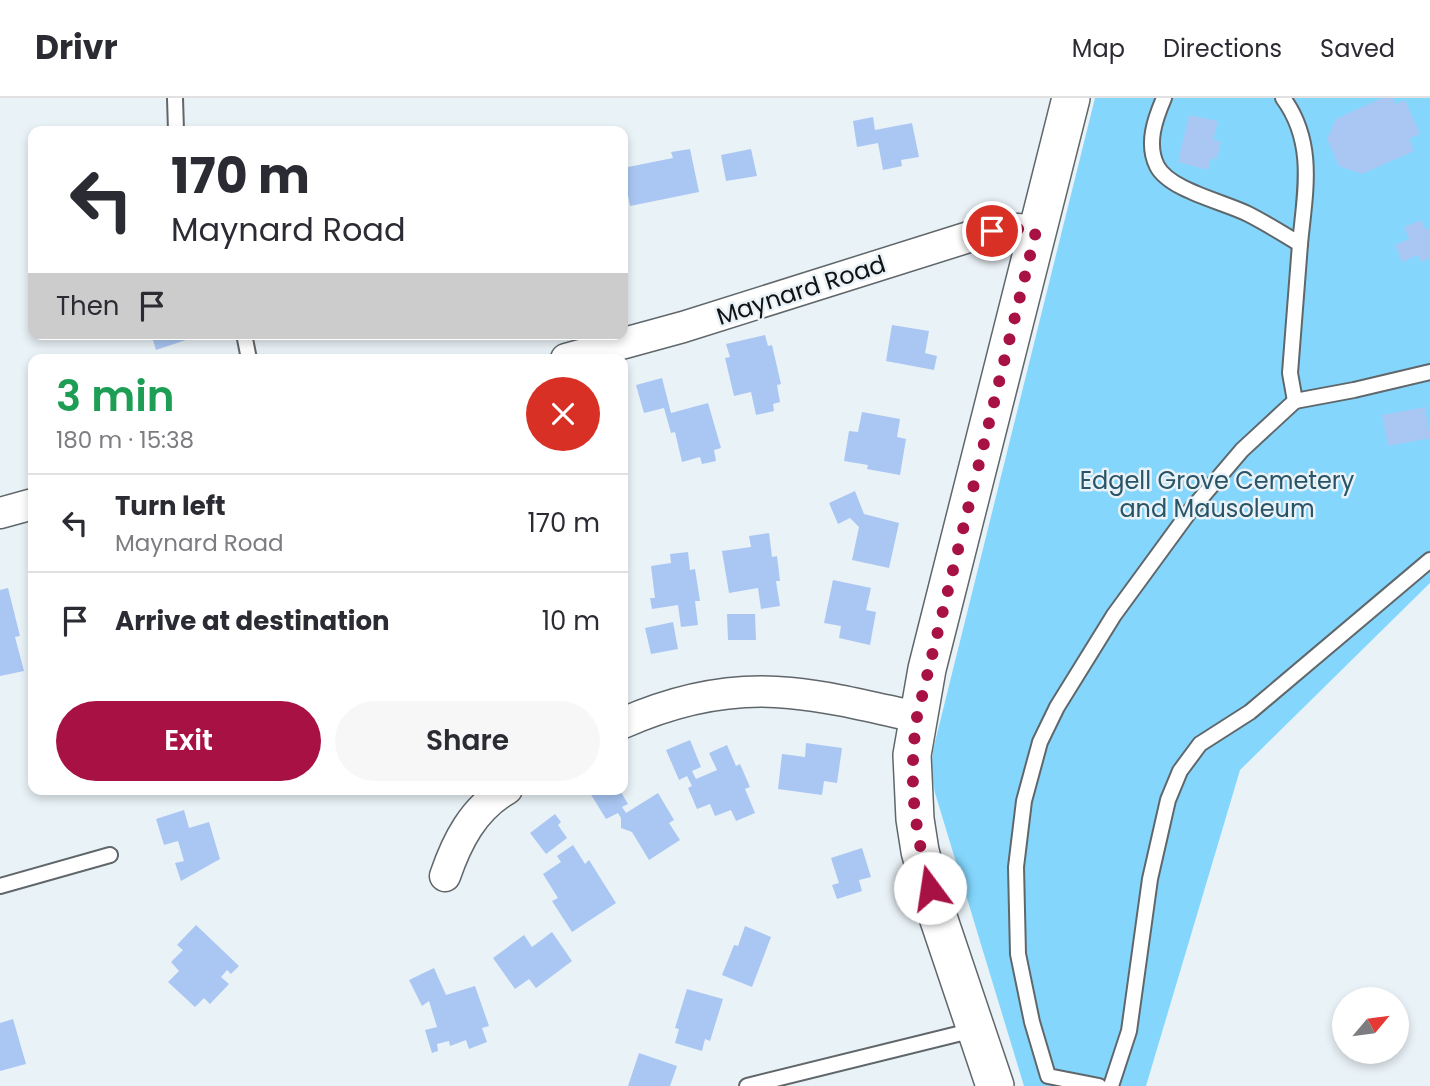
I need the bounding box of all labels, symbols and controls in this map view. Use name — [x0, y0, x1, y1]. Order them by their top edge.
text: Drivr — [35, 24, 118, 71]
text: Map — [1072, 32, 1125, 65]
text: Directions — [1163, 32, 1282, 65]
text: Saved — [1320, 32, 1395, 65]
text: 170 m — [171, 142, 310, 210]
icon: left — [56, 154, 147, 245]
pin — [962, 201, 1022, 261]
text: Maynard Road — [171, 207, 406, 252]
icon: arrive — [973, 212, 1011, 250]
street label: Maynard Road — [712, 247, 890, 333]
icon: arrive — [133, 287, 171, 325]
text: Then — [56, 288, 119, 324]
text: 3 min — [56, 367, 175, 426]
button: close — [526, 377, 600, 451]
text: 180 m · 15:38 — [56, 424, 194, 456]
park label: Edgell Grove Cemetery and Mausoleum — [1080, 464, 1355, 525]
text: Turn left — [115, 488, 226, 524]
icon: left — [56, 504, 94, 542]
text: 170 m — [527, 505, 600, 541]
text: Maynard Road — [115, 527, 284, 559]
icon: arrive — [56, 602, 94, 640]
text: Arrive at destination — [115, 603, 390, 639]
text: 10 m — [542, 603, 600, 639]
button: Exit — [56, 701, 321, 781]
button: Share — [335, 701, 600, 781]
position arrow — [893, 851, 967, 925]
north arrow — [1332, 987, 1409, 1064]
map controls — [1332, 987, 1409, 1064]

